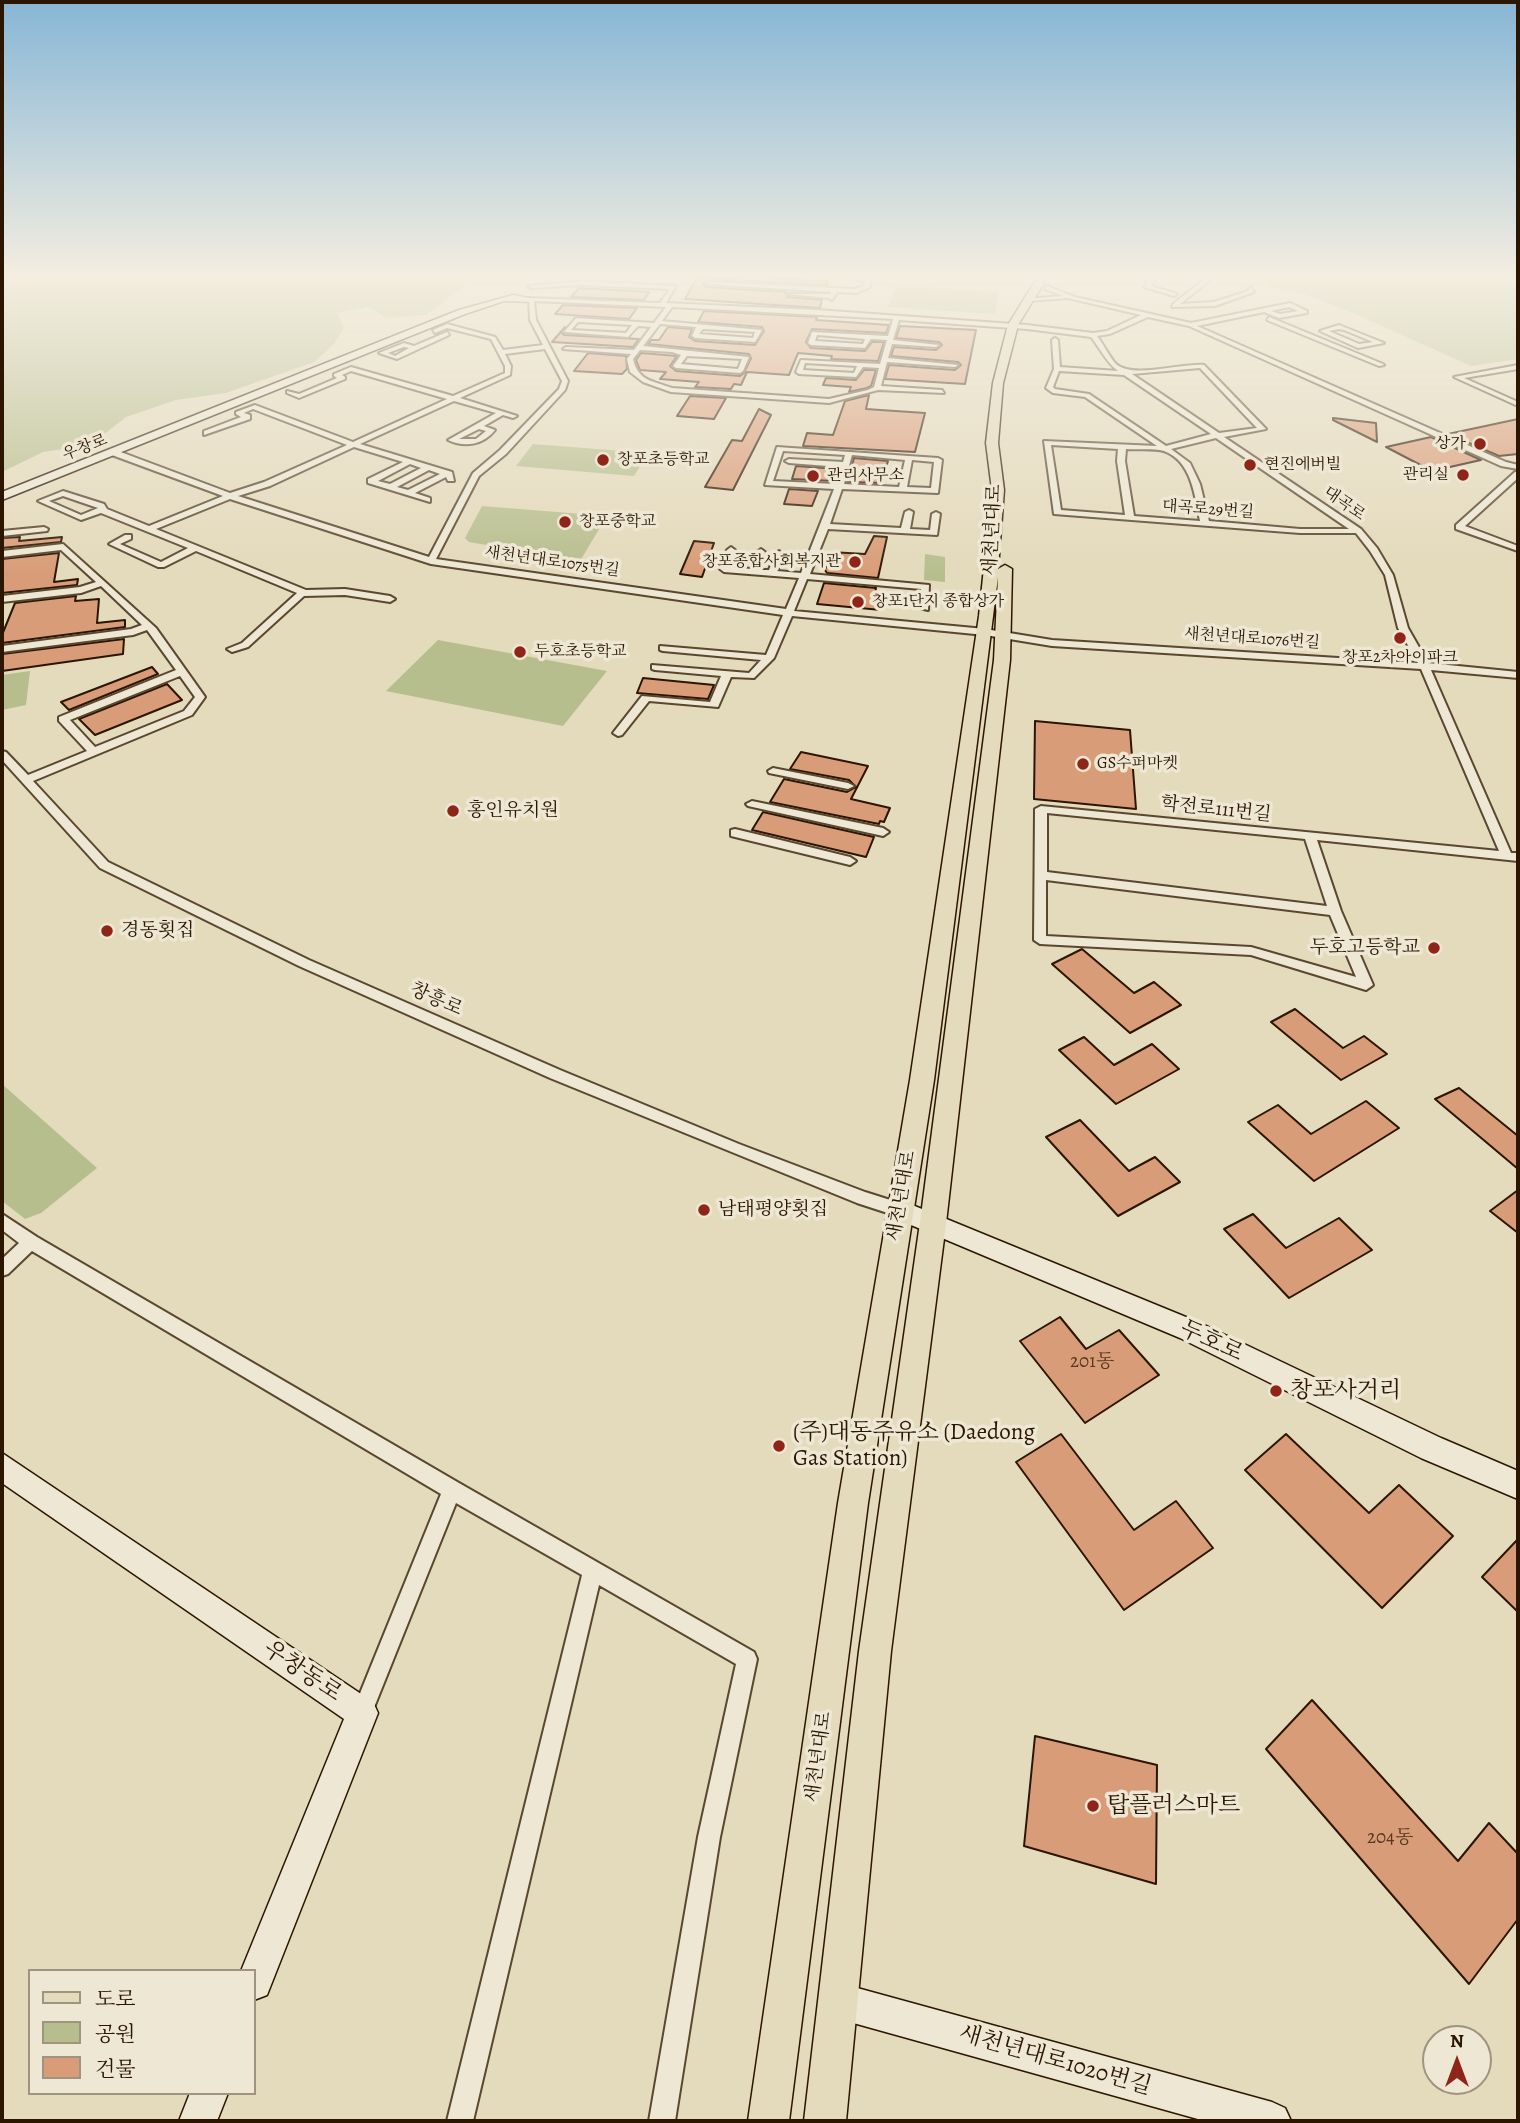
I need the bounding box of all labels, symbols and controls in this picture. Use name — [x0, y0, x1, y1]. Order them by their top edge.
street label: 우창로 — [60, 431, 110, 465]
place label: 상가 — [1435, 434, 1466, 454]
marker: 상가 — [1472, 436, 1488, 452]
place label: 창포초등학교 — [617, 450, 710, 470]
marker: 창포초등학교 — [595, 452, 611, 468]
place label: 현진에버빌 — [1264, 455, 1341, 475]
marker: 현진에버빌 — [1242, 457, 1258, 473]
place label: 관리실 — [1403, 465, 1449, 485]
place label: 관리사무소 — [827, 466, 904, 486]
marker: 관리실 — [1455, 467, 1471, 483]
marker: 관리사무소 — [805, 468, 821, 484]
street label: 대곡로 — [1320, 483, 1368, 525]
street label: 새천년대로 — [979, 484, 1007, 576]
street label: 대곡로29번길 — [1161, 497, 1255, 523]
place label: 창포중학교 — [579, 512, 656, 532]
marker: 창포중학교 — [557, 514, 573, 530]
street label: 새천년대로1075번길 — [483, 543, 621, 581]
place label: 창포종합사회복지관 — [702, 552, 841, 572]
marker: 창포종합사회복지관 — [847, 554, 863, 570]
place label: 창포1단지 종합상가 — [872, 592, 1004, 612]
marker: 창포1단지 종합상가 — [850, 594, 866, 610]
street label: 새천년대로1076번길 — [1183, 625, 1321, 653]
marker: 창포2차아이파크 — [1392, 630, 1408, 646]
place label: 두호초등학교 — [534, 642, 627, 662]
marker: 두호초등학교 — [512, 644, 528, 660]
place label: 창포2차아이파크 — [1342, 648, 1458, 668]
place label: GS수퍼마켓 — [1097, 754, 1178, 774]
marker: GS수퍼마켓 — [1075, 756, 1091, 772]
street label: 학전로111번길 — [1159, 793, 1273, 827]
place label: 홍인유치원 — [467, 800, 559, 822]
marker: 홍인유치원 — [445, 803, 461, 819]
place label: 경동횟집 — [121, 920, 194, 942]
marker: 경동횟집 — [99, 923, 115, 939]
place label: 두호고등학교 — [1310, 937, 1420, 959]
marker: 두호고등학교 — [1426, 940, 1442, 956]
street label: 창흥로 — [406, 978, 466, 1022]
street label: 새천년대로 — [883, 1149, 921, 1243]
place label: 남태평양횟집 — [718, 1199, 828, 1221]
marker: 남태평양횟집 — [696, 1202, 712, 1218]
street label: 두호로 — [1175, 1315, 1247, 1369]
house number: 201동 — [1070, 1351, 1114, 1373]
place label: 창포사거리 — [1290, 1377, 1401, 1405]
marker: 창포사거리 — [1268, 1383, 1284, 1399]
place label: (주)대동주유소 (Daedong Gas Station) — [793, 1419, 1035, 1473]
marker: (주)대동주유소 (Daedong Gas Station) — [771, 1438, 787, 1454]
street label: 우창동로 — [257, 1636, 347, 1708]
street label: 새천년대로 — [801, 1710, 837, 1804]
place label: 탑플러스마트 — [1107, 1792, 1240, 1820]
marker: 탑플러스마트 — [1085, 1798, 1101, 1814]
house number: 204동 — [1367, 1827, 1413, 1849]
legend — [28, 1969, 256, 2095]
text: 도로 — [95, 1985, 136, 2013]
text: 공원 — [95, 2020, 136, 2048]
street label: 새천년대로1020번길 — [956, 2020, 1154, 2102]
north arrow — [1422, 2025, 1492, 2095]
text: N — [1450, 2028, 1464, 2054]
text: 건물 — [95, 2055, 136, 2083]

